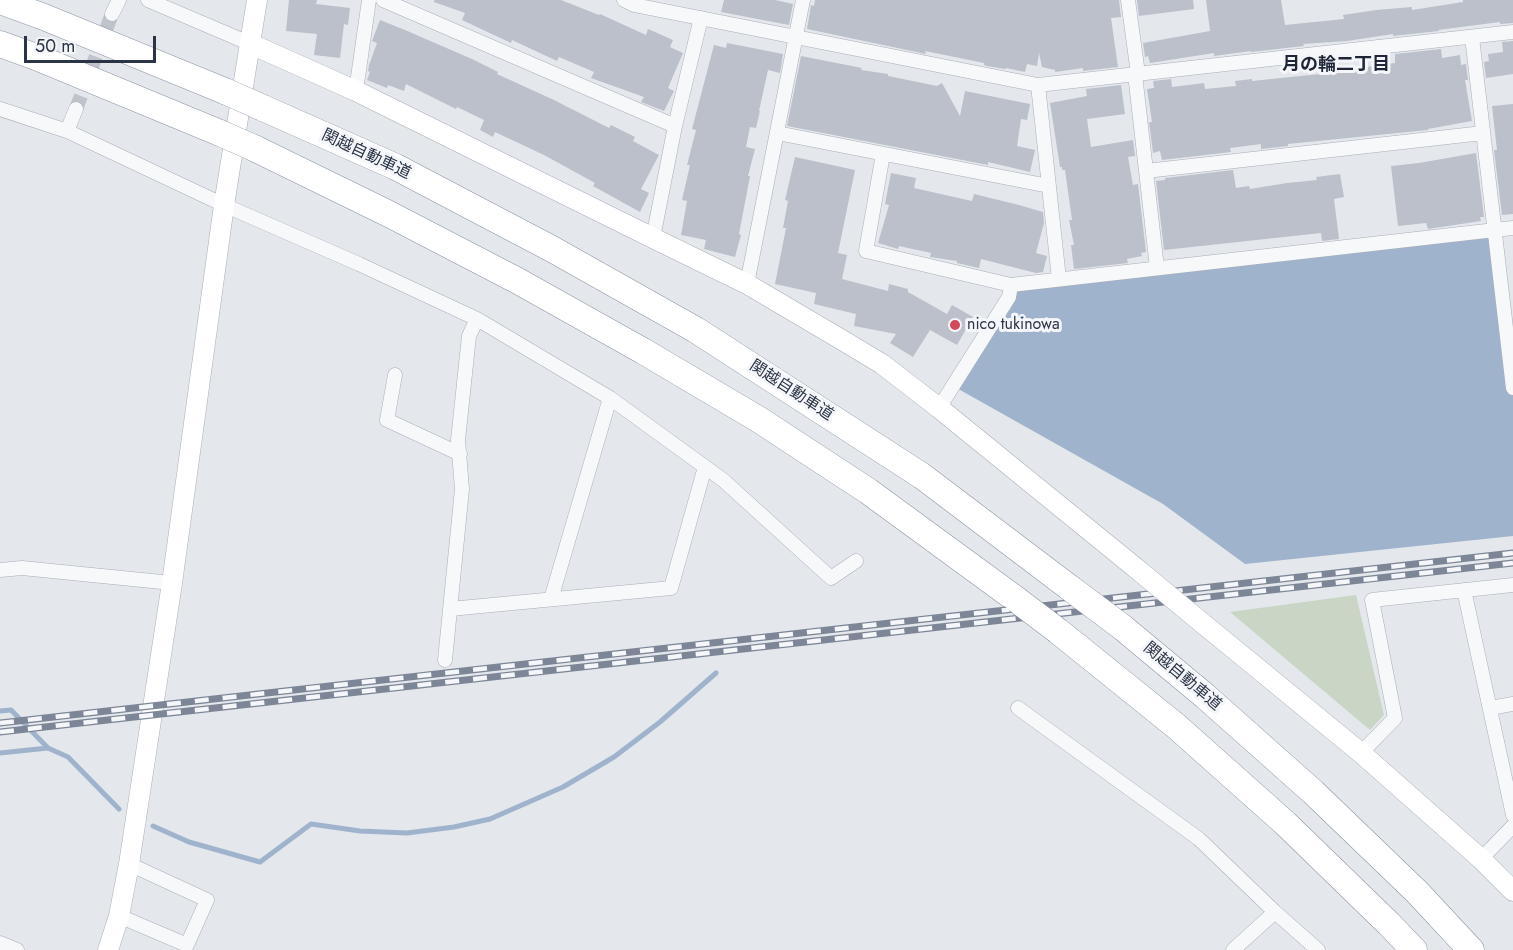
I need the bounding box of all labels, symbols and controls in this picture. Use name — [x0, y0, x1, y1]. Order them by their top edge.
scale bar — [27, 24, 159, 62]
text: 50 m — [35, 33, 75, 59]
district label: 月の輪二丁目 — [1282, 55, 1390, 77]
street label: 関越自動車道 — [318, 126, 414, 184]
place label: nico tukinowa — [967, 315, 1060, 335]
marker: nico tukinowa — [948, 318, 962, 332]
street label: 関越自動車道 — [746, 357, 836, 425]
street label: 関越自動車道 — [1139, 639, 1225, 715]

